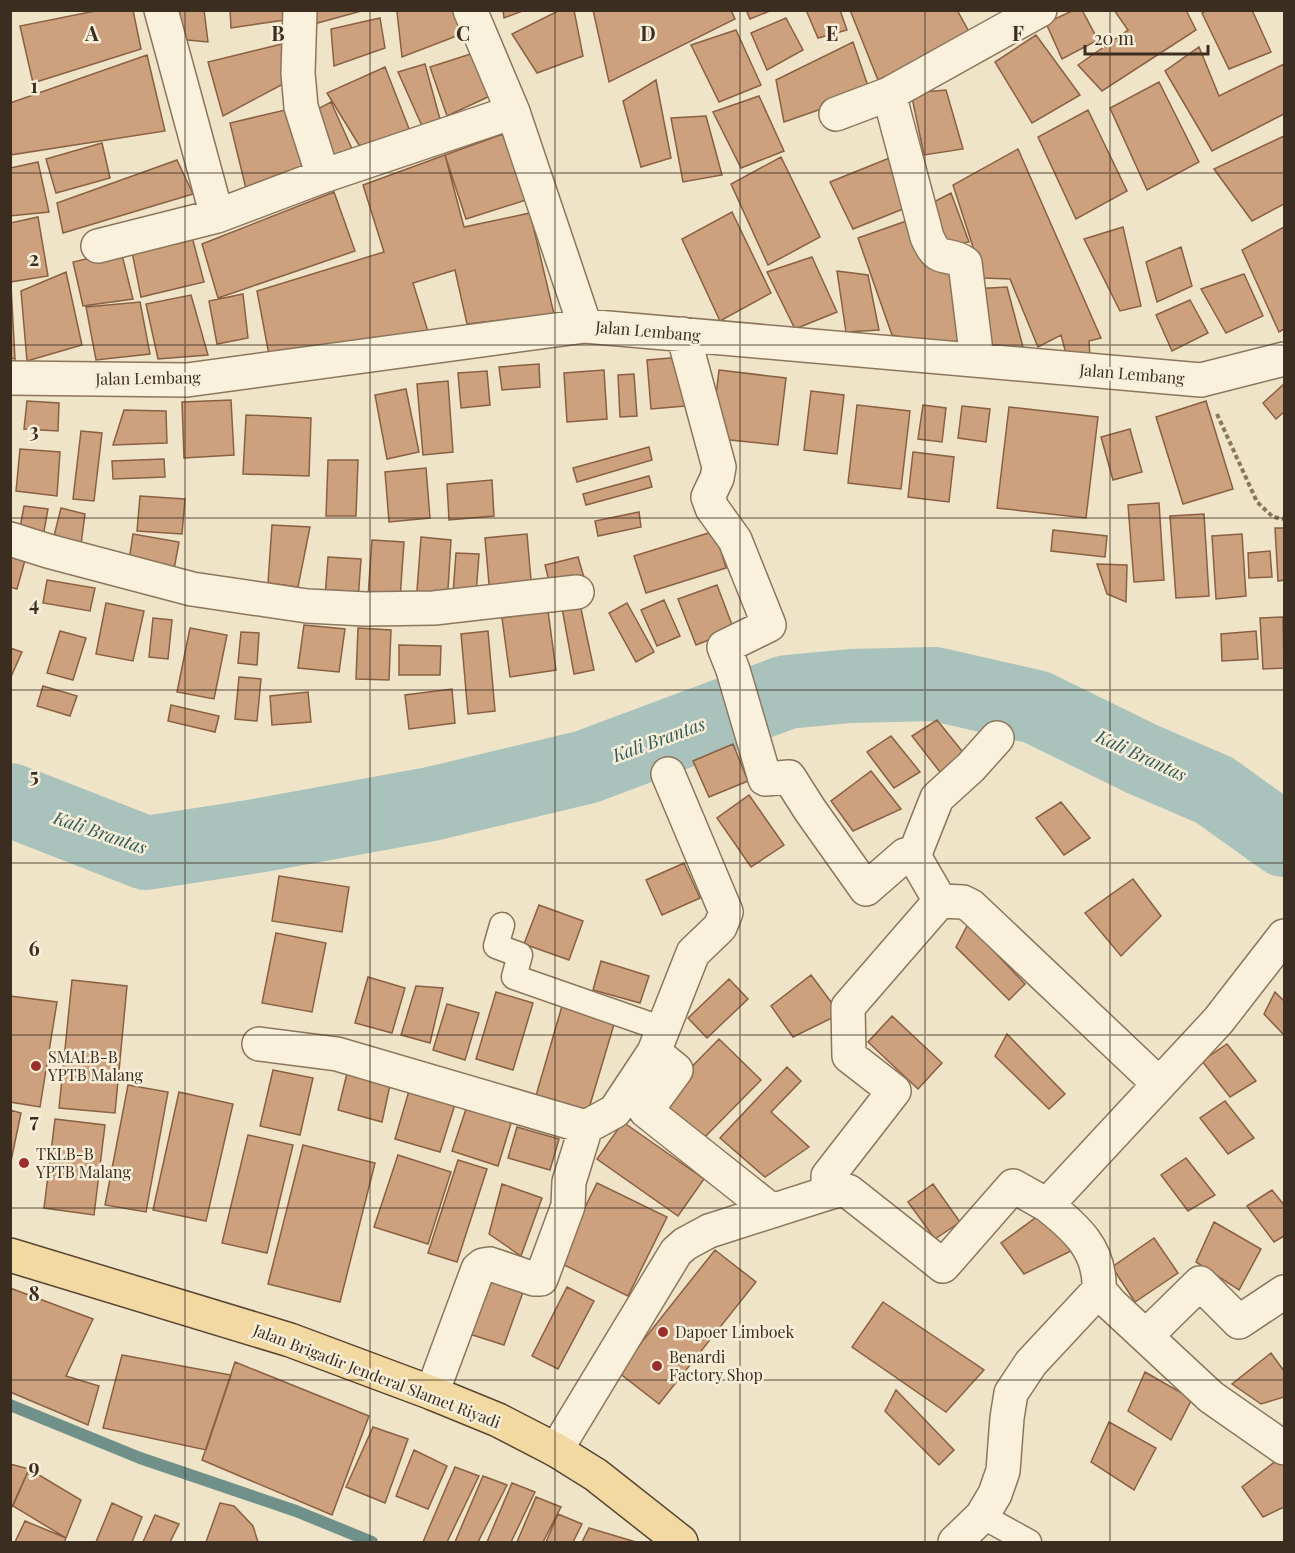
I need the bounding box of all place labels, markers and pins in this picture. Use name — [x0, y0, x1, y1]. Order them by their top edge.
place label: SMALB-B YPTB Malang — [47, 1046, 143, 1085]
marker: SMALB-B YPTB Malang — [29, 1059, 43, 1073]
place label: TKLB-B YPTB Malang — [35, 1143, 131, 1182]
marker: TKLB-B YPTB Malang — [17, 1156, 31, 1170]
place label: Dapoer Limboek — [675, 1321, 795, 1342]
marker: Dapoer Limboek — [656, 1325, 670, 1339]
place label: Benardi Factory Shop — [669, 1346, 763, 1385]
marker: Benardi Factory Shop — [650, 1359, 664, 1373]

